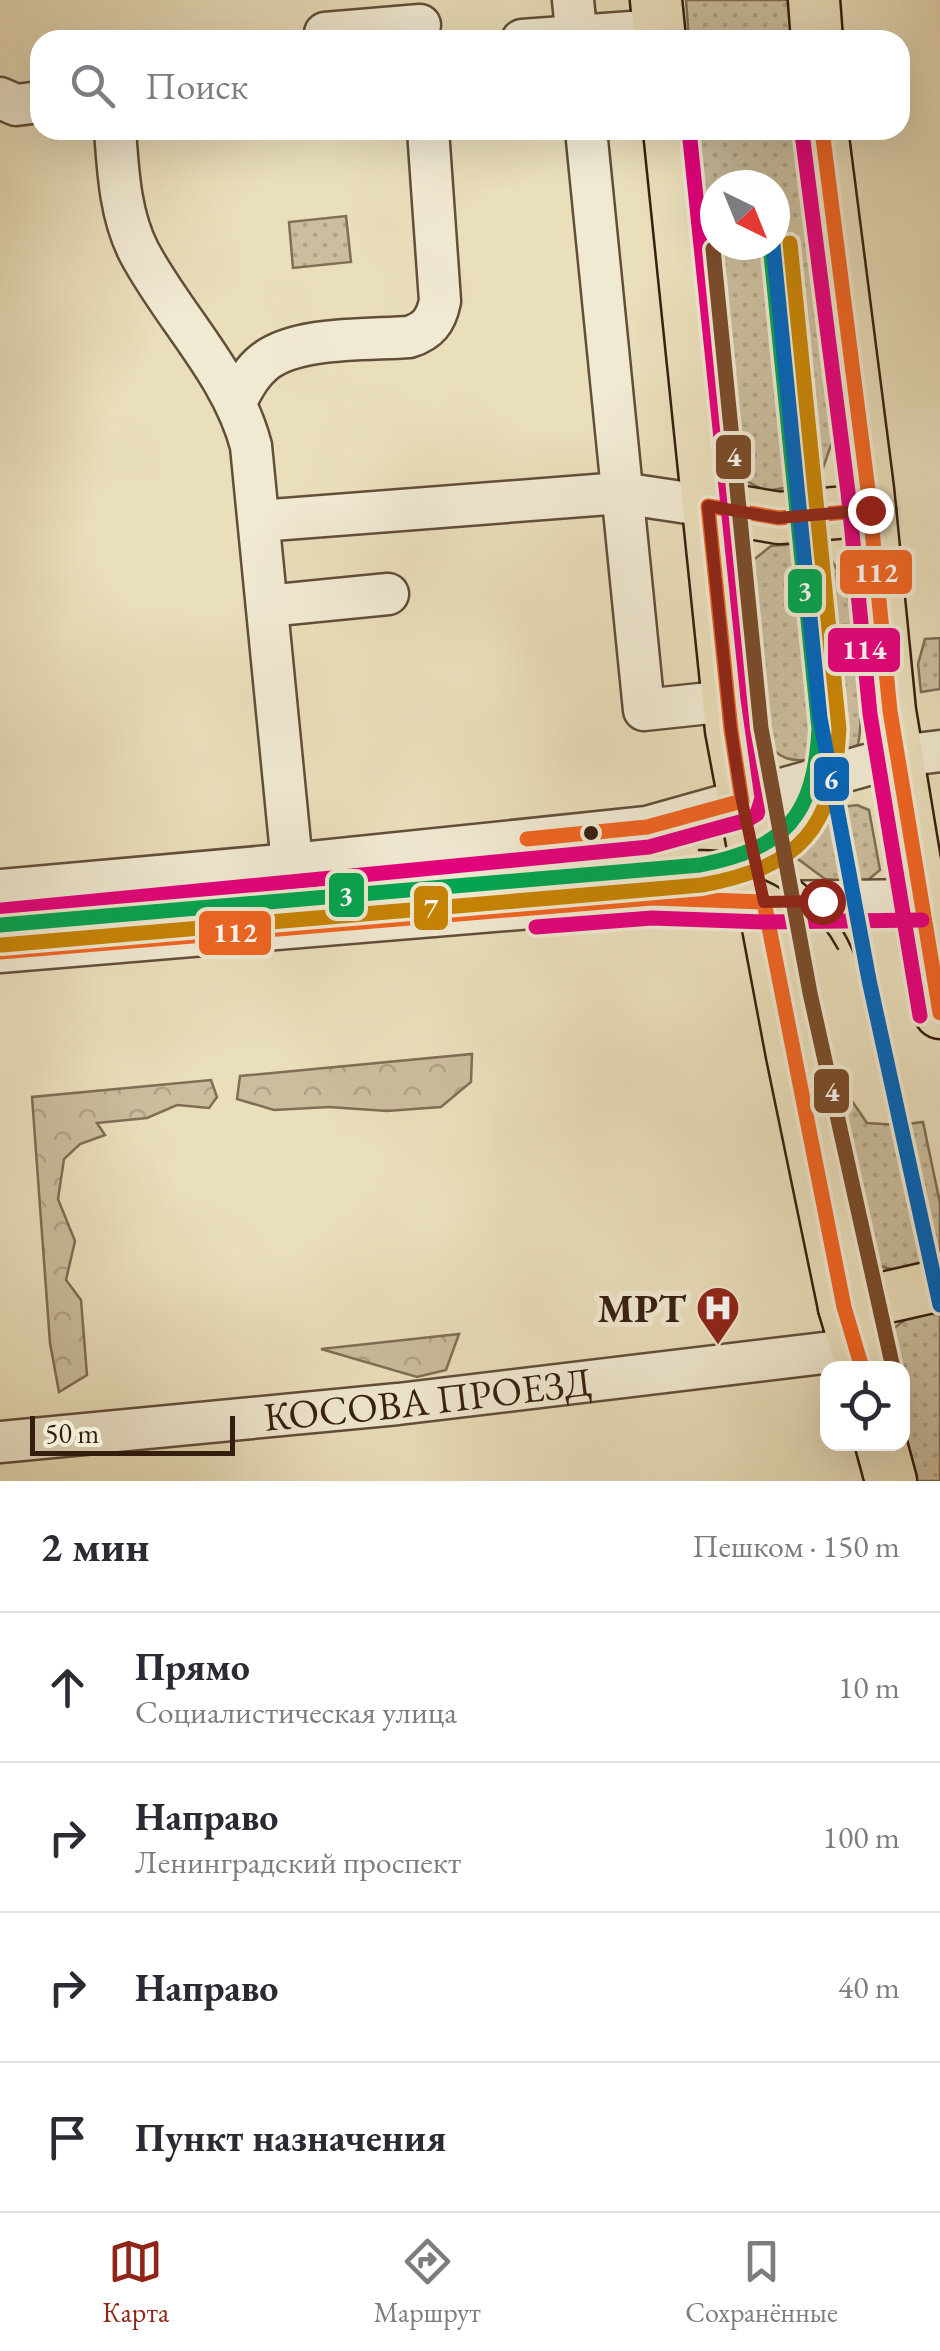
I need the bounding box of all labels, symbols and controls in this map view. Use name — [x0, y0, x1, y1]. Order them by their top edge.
search box — [30, 30, 910, 140]
icon: search — [65, 58, 120, 113]
text: Поиск — [145, 61, 248, 110]
north arrow — [700, 170, 790, 260]
line badge: 4 — [714, 433, 753, 481]
text: 4 — [727, 438, 743, 474]
route end — [848, 488, 894, 534]
line badge: 112 — [838, 548, 914, 596]
text: 112 — [854, 554, 898, 590]
line badge: 3 — [786, 567, 824, 615]
text: 3 — [798, 572, 812, 608]
line badge: 114 — [826, 626, 902, 674]
text: 114 — [842, 631, 887, 667]
line badge: 6 — [812, 755, 851, 803]
text: 6 — [824, 761, 839, 797]
unlabelled marker — [581, 823, 601, 843]
line badge: 3 — [327, 871, 366, 919]
text: 3 — [339, 877, 353, 913]
route start — [800, 879, 846, 925]
line badge: 7 — [412, 884, 450, 932]
text: 7 — [424, 890, 439, 926]
line badge: 112 — [197, 909, 273, 957]
text: 112 — [213, 914, 257, 950]
line badge: 4 — [812, 1067, 851, 1115]
text: 4 — [825, 1073, 841, 1109]
place label: МРТ — [597, 1282, 686, 1334]
hospital icon: МРТ — [695, 1285, 741, 1346]
street label: КОСОВА ПРОЕЗД — [262, 1355, 595, 1443]
map controls — [820, 1361, 910, 1451]
button: locate — [820, 1361, 910, 1451]
scale bar — [30, 1411, 235, 1456]
text: 50 m — [45, 1415, 99, 1451]
text: 2 мин — [40, 1519, 149, 1574]
text: Пешком · 150 m — [692, 1525, 900, 1567]
text: Прямо — [135, 1642, 250, 1691]
icon: ahead — [40, 1660, 95, 1715]
text: 10 m — [838, 1666, 900, 1708]
text: Социалистическая улица — [135, 1691, 457, 1733]
text: Направо — [135, 1792, 278, 1841]
icon: right — [40, 1810, 95, 1865]
text: 100 m — [823, 1816, 900, 1858]
text: Ленинградский проспект — [135, 1841, 461, 1883]
icon: right — [40, 1960, 95, 2015]
text: Направо — [135, 1963, 278, 2012]
text: 40 m — [838, 1966, 900, 2008]
icon: arrive — [40, 2110, 95, 2165]
text: Пункт назначения — [135, 2113, 446, 2162]
tab: Карта — [102, 2234, 169, 2330]
tab: Маршрут — [373, 2234, 481, 2330]
tab: Сохранённые — [685, 2234, 838, 2330]

